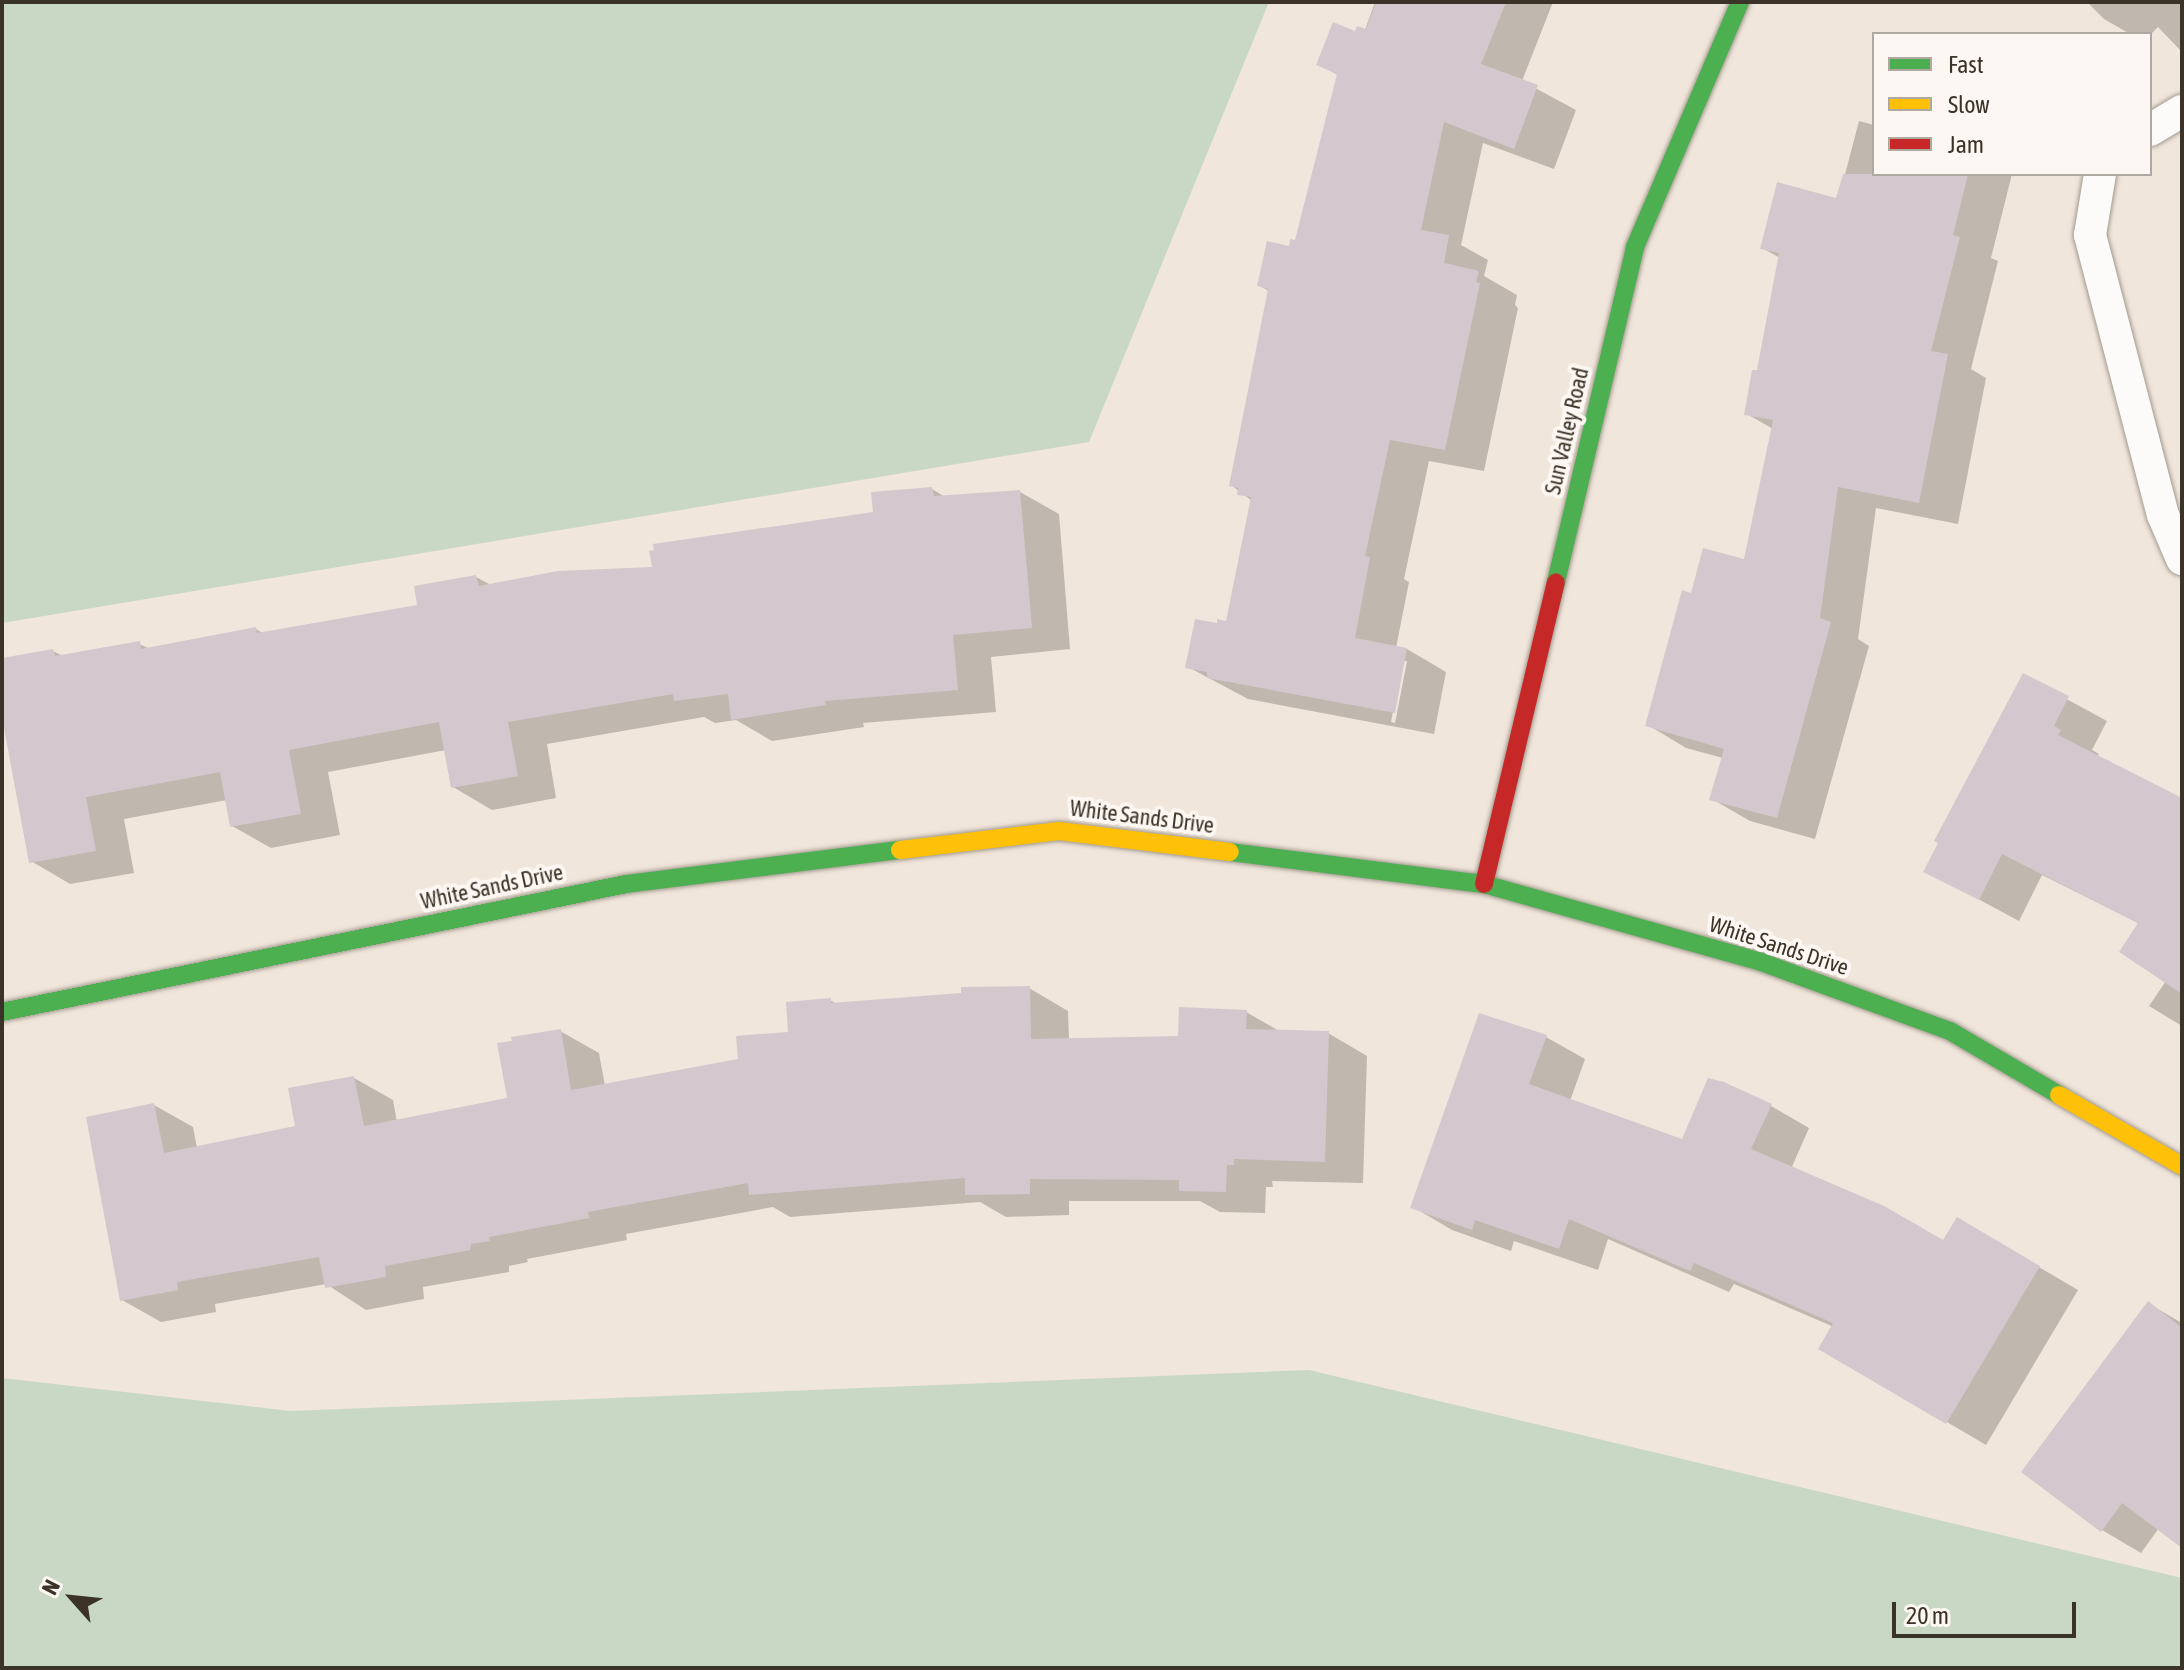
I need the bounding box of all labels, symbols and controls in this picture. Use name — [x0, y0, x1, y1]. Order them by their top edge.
legend — [1872, 32, 2152, 176]
text: Fast — [1948, 51, 1984, 78]
text: Slow — [1948, 91, 1990, 118]
text: Jam — [1948, 131, 1984, 158]
street label: Sun Valley Road — [1540, 365, 1594, 497]
street label: White Sands Drive — [1069, 795, 1215, 839]
street label: White Sands Drive — [418, 859, 566, 915]
street label: White Sands Drive — [1706, 911, 1852, 981]
north arrow — [32, 1558, 112, 1638]
text: N — [36, 1575, 65, 1599]
scale bar — [1896, 1586, 2080, 1636]
text: 20 m — [1906, 1602, 1949, 1629]

